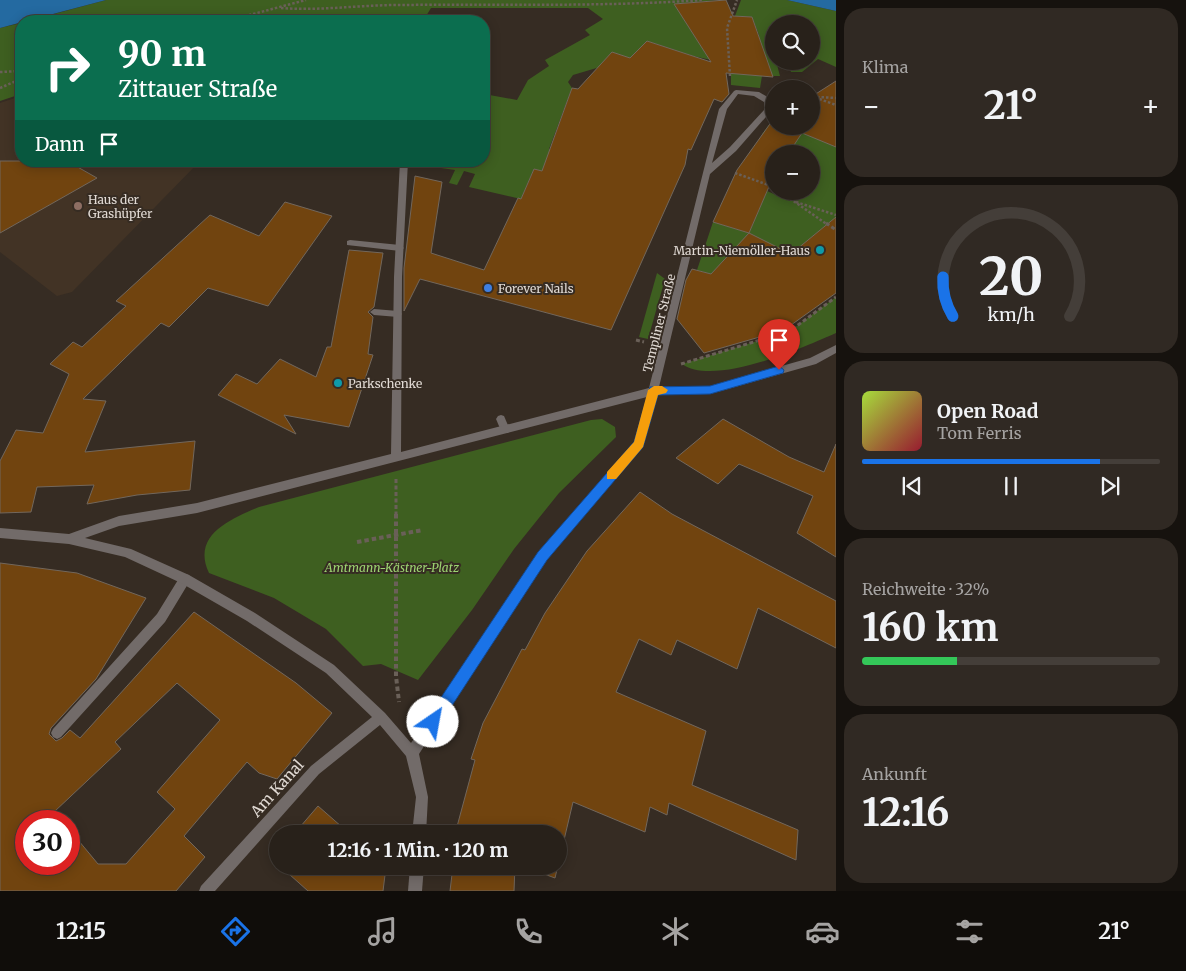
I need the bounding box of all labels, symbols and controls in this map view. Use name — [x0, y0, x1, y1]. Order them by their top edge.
map controls — [765, 15, 820, 200]
button: search — [765, 15, 820, 70]
text: 90 m — [118, 32, 206, 76]
icon: right — [35, 35, 100, 100]
text: Klima — [862, 57, 908, 77]
text: Zittauer Straße — [118, 75, 277, 103]
button: + — [765, 80, 820, 135]
text: 21° — [984, 82, 1038, 129]
text: − — [862, 88, 881, 124]
text: + — [1141, 88, 1160, 124]
icon: arrive — [95, 130, 123, 158]
text: Dann — [35, 132, 85, 156]
button: − — [765, 145, 820, 200]
place label: Haus der Grashüpfer — [88, 192, 153, 221]
marker: Haus der Grashüpfer — [72, 200, 84, 212]
place label: Martin-Niemöller-Haus — [673, 243, 810, 258]
marker: Martin-Niemöller-Haus — [814, 244, 826, 256]
text: 20 — [979, 244, 1043, 309]
street label: Templiner Straße — [640, 272, 678, 374]
place label: Forever Nails — [498, 281, 574, 296]
marker: Forever Nails — [482, 282, 494, 294]
text: km/h — [987, 303, 1035, 326]
pin — [758, 319, 800, 370]
icon: arrive — [765, 326, 793, 354]
place label: Parkschenke — [348, 376, 422, 391]
marker: Parkschenke — [332, 377, 344, 389]
text: Open Road — [937, 399, 1039, 423]
text: Tom Ferris — [937, 423, 1022, 443]
icon: previous — [898, 472, 926, 500]
icon: pause — [997, 472, 1025, 500]
icon: next — [1096, 472, 1124, 500]
park label: Amtmann-Kästner-Platz — [324, 560, 460, 575]
text: Reichweite · 32% — [862, 579, 989, 599]
text: 160 km — [862, 604, 998, 651]
position arrow — [406, 695, 458, 747]
street label: Am Kanal — [246, 755, 308, 821]
text: Ankunft — [862, 764, 927, 784]
text: 12:16 — [862, 789, 949, 836]
speed limit sign: 30 — [15, 810, 80, 875]
text: 12:16 · 1 Min. · 120 m — [328, 838, 508, 862]
icon: directions — [218, 914, 253, 949]
icon: music — [365, 914, 400, 949]
icon: phone — [511, 914, 546, 949]
icon: climate — [658, 914, 693, 949]
icon: car — [805, 914, 840, 949]
icon: filters — [952, 914, 987, 949]
text: 12:15 — [56, 917, 106, 945]
text: 21° — [1098, 917, 1130, 945]

